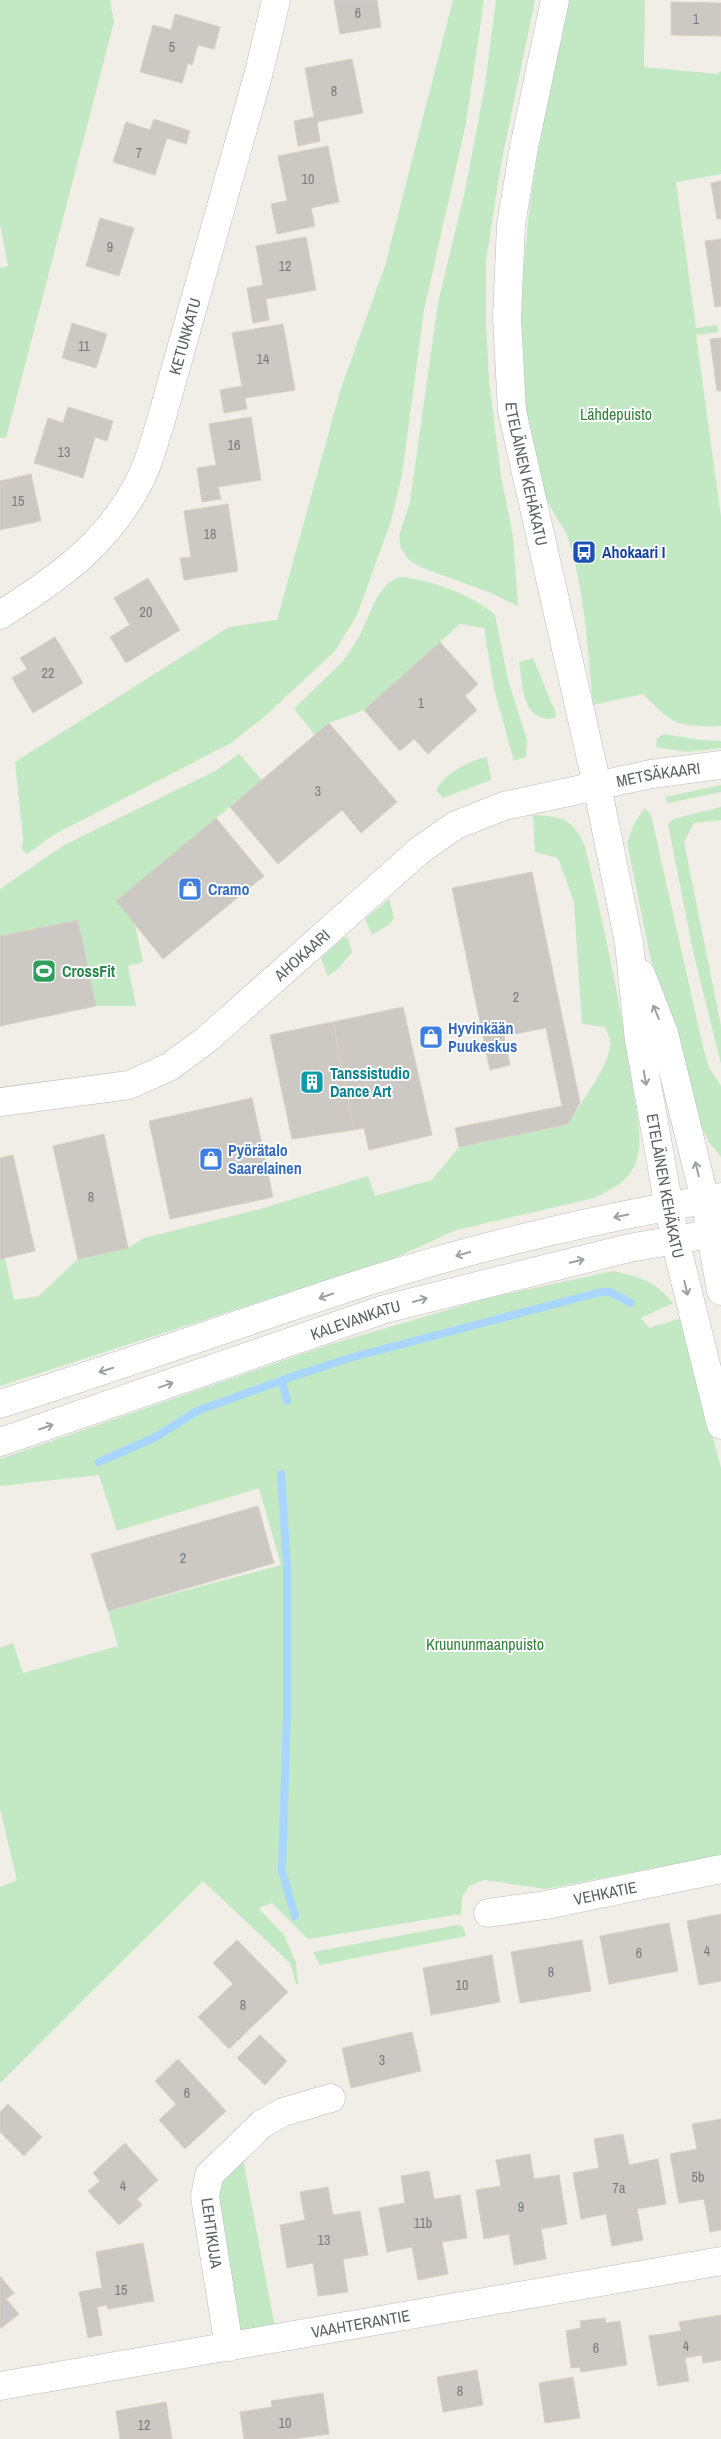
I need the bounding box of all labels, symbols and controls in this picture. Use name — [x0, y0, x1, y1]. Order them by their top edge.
house number: 6 — [355, 4, 361, 22]
house number: 1 — [693, 10, 700, 28]
house number: 5 — [169, 38, 175, 56]
house number: 8 — [331, 82, 337, 100]
house number: 7 — [136, 144, 142, 162]
house number: 10 — [302, 170, 314, 188]
house number: 9 — [107, 238, 113, 256]
house number: 12 — [279, 257, 291, 275]
street label: KETUNKATU — [163, 295, 206, 377]
house number: 11 — [78, 337, 91, 355]
house number: 14 — [257, 350, 270, 368]
street label: ETELÄINEN KEHÄKATU — [501, 402, 553, 548]
park label: Lähdepuisto — [580, 403, 652, 425]
house number: 16 — [228, 436, 240, 454]
house number: 13 — [58, 443, 70, 461]
house number: 15 — [12, 492, 24, 510]
house number: 18 — [204, 525, 216, 543]
bus stop icon: Ahokaari I — [571, 539, 597, 565]
place label: Ahokaari I — [602, 541, 665, 563]
house number: 20 — [140, 603, 152, 621]
house number: 22 — [42, 664, 54, 682]
house number: 1 — [418, 694, 425, 712]
street label: METSÄKAARI — [614, 757, 701, 792]
house number: 3 — [315, 782, 321, 800]
shop icon: Cramo — [177, 876, 203, 902]
place label: Cramo — [208, 878, 250, 900]
street label: AHOKAARI — [268, 924, 335, 986]
sports icon: CrossFit — [31, 958, 57, 984]
place label: CrossFit — [62, 960, 116, 982]
house number: 2 — [513, 988, 519, 1006]
one-way arrow — [651, 1005, 660, 1020]
place label: Hyvinkään Puukeskus — [448, 1017, 517, 1057]
shop icon: Hyvinkään Puukeskus — [418, 1024, 444, 1050]
place label: Tanssistudio Dance Art — [330, 1062, 410, 1102]
building icon: Tanssistudio Dance Art — [299, 1069, 325, 1095]
one-way arrow — [641, 1070, 651, 1086]
street label: ETELÄINEN KEHÄKATU — [641, 1112, 690, 1260]
place label: Pyörätalo Saarelainen — [228, 1139, 302, 1179]
shop icon: Pyörätalo Saarelainen — [198, 1146, 224, 1172]
one-way arrow — [692, 1162, 701, 1178]
house number: 8 — [88, 1188, 94, 1206]
one-way arrow — [613, 1212, 629, 1221]
one-way arrow — [455, 1250, 471, 1259]
one-way arrow — [569, 1256, 585, 1265]
one-way arrow — [682, 1280, 691, 1296]
one-way arrow — [319, 1292, 335, 1301]
street label: KALEVANKATU — [308, 1295, 403, 1345]
one-way arrow — [411, 1295, 427, 1304]
one-way arrow — [99, 1366, 114, 1375]
one-way arrow — [158, 1380, 173, 1389]
one-way arrow — [38, 1421, 54, 1431]
house number: 2 — [180, 1549, 186, 1567]
park label: Kruununmaanpuisto — [426, 1633, 544, 1655]
street label: VEHKATIE — [572, 1876, 639, 1910]
house number: 4 — [704, 1942, 711, 1960]
house number: 6 — [636, 1944, 642, 1962]
house number: 8 — [548, 1963, 554, 1981]
house number: 10 — [456, 1976, 468, 1994]
house number: 8 — [240, 1996, 246, 2014]
house number: 3 — [379, 2051, 385, 2069]
house number: 6 — [184, 2084, 190, 2102]
house number: 5b — [692, 2168, 704, 2186]
house number: 4 — [120, 2177, 127, 2195]
house number: 7a — [613, 2179, 626, 2197]
street label: LEHTIKUJA — [196, 2196, 228, 2270]
house number: 9 — [518, 2198, 524, 2216]
house number: 11b — [414, 2214, 432, 2232]
house number: 13 — [318, 2231, 330, 2249]
house number: 15 — [115, 2281, 127, 2299]
street label: VAAHTERANTIE — [310, 2304, 412, 2343]
house number: 4 — [683, 2337, 690, 2355]
house number: 6 — [593, 2339, 599, 2357]
house number: 8 — [457, 2382, 463, 2400]
house number: 10 — [279, 2414, 291, 2432]
house number: 12 — [138, 2416, 150, 2434]

